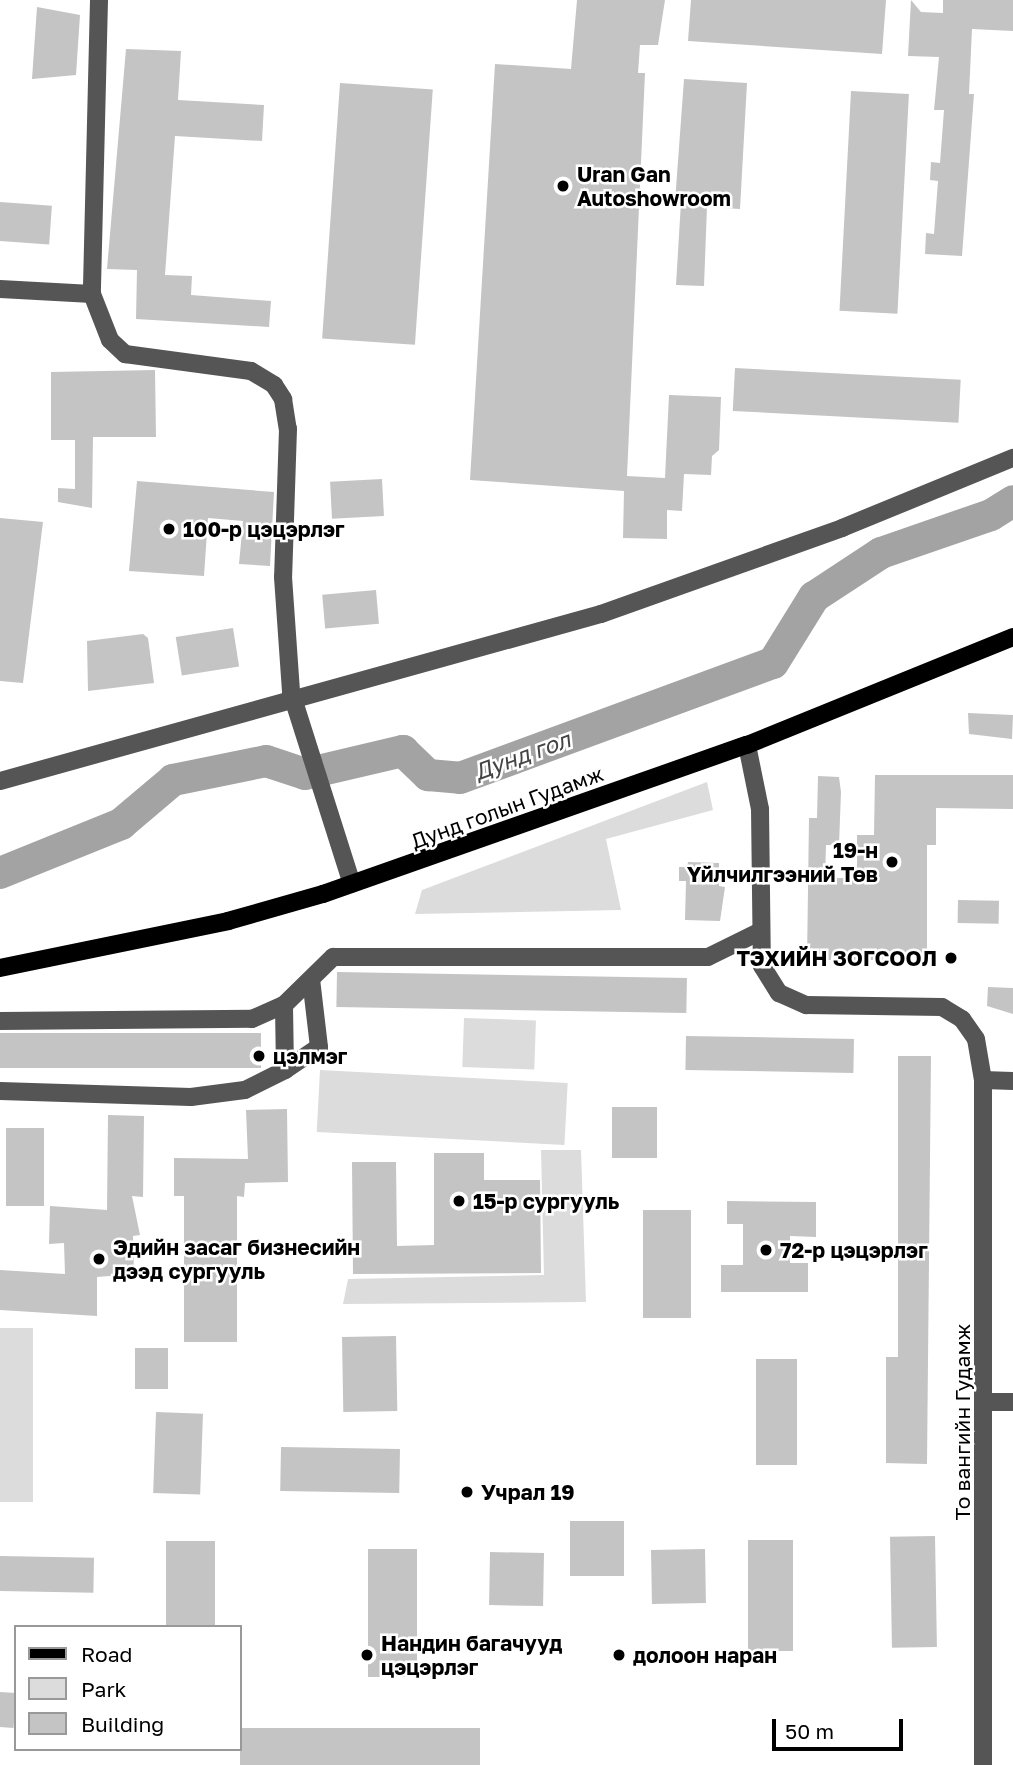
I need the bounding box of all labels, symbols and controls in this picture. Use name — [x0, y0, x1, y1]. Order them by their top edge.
place label: Uran Gan Autoshowroom — [577, 161, 731, 211]
marker: Uran Gan Autoshowroom — [555, 178, 571, 194]
place label: 100-р цэцэрлэг — [183, 516, 345, 542]
marker: 100-р цэцэрлэг — [161, 521, 177, 537]
water label: Дунд гол — [470, 725, 574, 785]
street label: Дунд голын Гудамж — [407, 760, 607, 854]
place label: 19-н Үйлчилгээний Төв — [687, 837, 878, 887]
marker: 19-н Үйлчилгээний Төв — [884, 854, 900, 870]
place label: ТЭХИЙН ЗОГСООЛ — [737, 945, 937, 971]
marker: ТЭХИЙН ЗОГСООЛ — [943, 950, 959, 966]
place label: цэлмэг — [273, 1043, 347, 1069]
marker: цэлмэг — [251, 1048, 267, 1064]
place label: 15-р сургууль — [473, 1188, 619, 1214]
marker: 15-р сургууль — [451, 1193, 467, 1209]
place label: Эдийн засаг бизнесийн дээд сургууль — [113, 1234, 360, 1284]
place label: 72-р цэцэрлэг — [780, 1237, 928, 1263]
marker: 72-р цэцэрлэг — [758, 1242, 774, 1258]
marker: Эдийн засаг бизнесийн дээд сургууль — [91, 1251, 107, 1267]
street label: То вангийн Гудамж — [949, 1324, 975, 1520]
place label: Учрал 19 — [481, 1479, 575, 1505]
marker: Учрал 19 — [459, 1484, 475, 1500]
legend — [14, 1625, 242, 1751]
place label: Нандин багачууд цэцэрлэг — [381, 1630, 562, 1680]
text: Road — [81, 1641, 132, 1667]
place label: долоон наран — [633, 1642, 777, 1668]
marker: Нандин багачууд цэцэрлэг — [359, 1647, 375, 1663]
marker: долоон наран — [611, 1647, 627, 1663]
text: Park — [81, 1676, 126, 1702]
scale bar — [775, 1706, 906, 1750]
text: Building — [81, 1711, 164, 1737]
text: 50 m — [785, 1718, 834, 1744]

